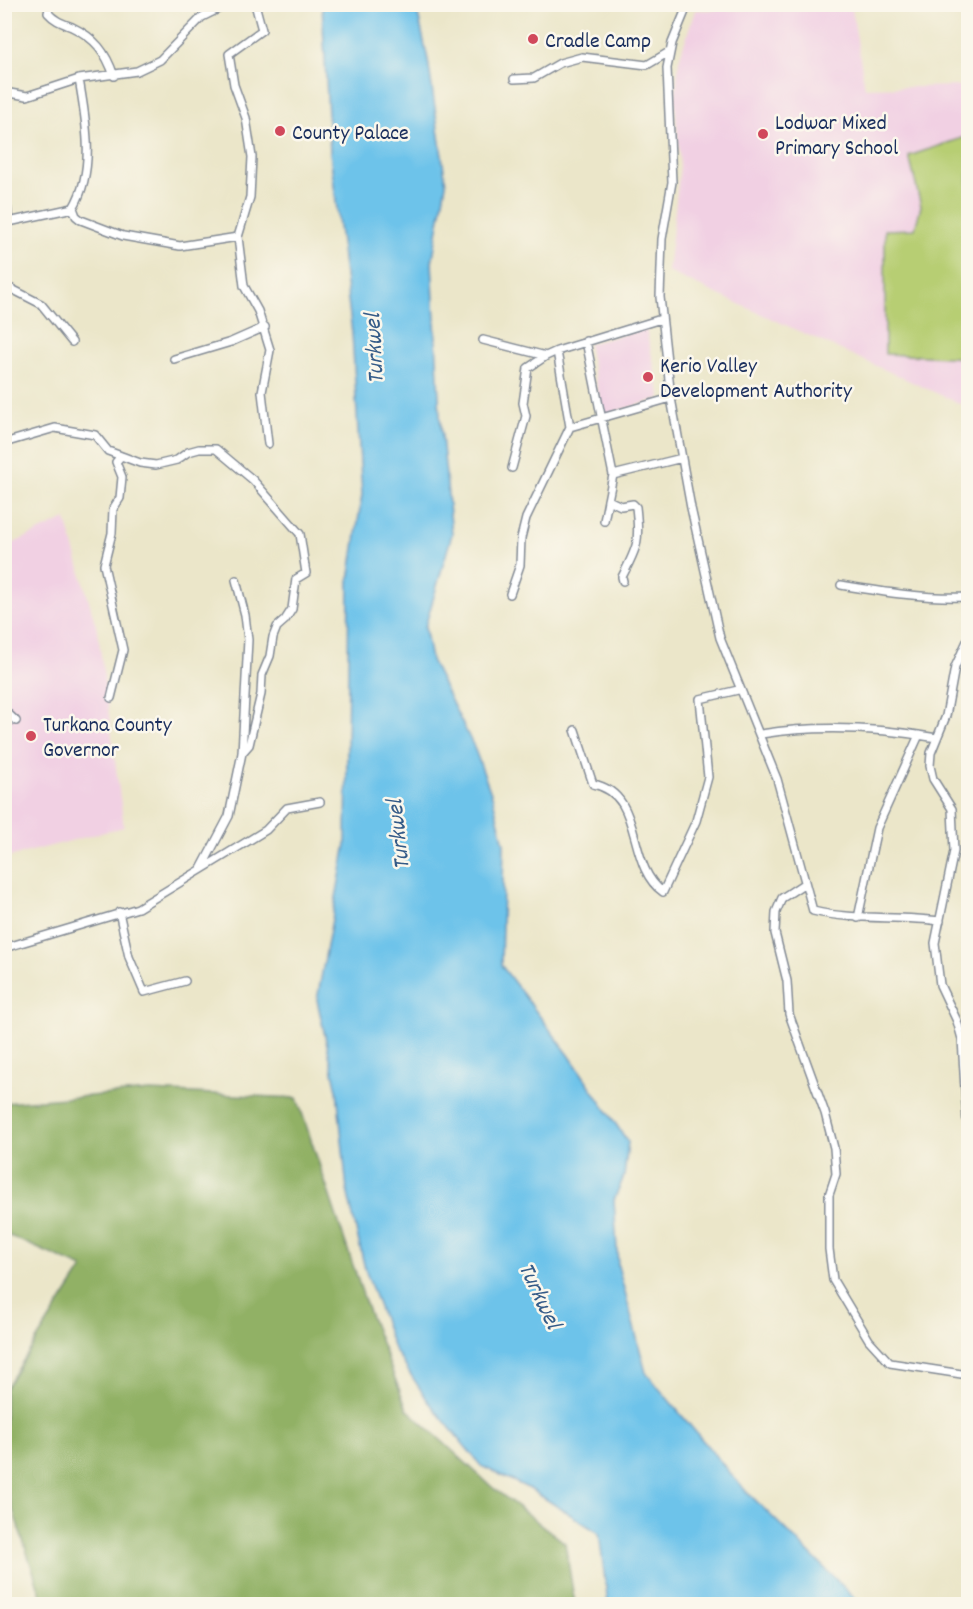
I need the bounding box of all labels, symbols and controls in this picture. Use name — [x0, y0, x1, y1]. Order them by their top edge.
place label: Cradle Camp — [545, 27, 651, 58]
marker: Cradle Camp — [526, 32, 540, 46]
place label: Lodwar Mixed Primary School — [775, 109, 898, 165]
place label: County Palace — [292, 119, 409, 150]
marker: County Palace — [273, 124, 287, 138]
marker: Lodwar Mixed Primary School — [756, 127, 770, 141]
water label: Turkwel — [357, 311, 395, 385]
place label: Kerio Valley Development Authority — [660, 352, 853, 408]
marker: Kerio Valley Development Authority — [641, 370, 655, 384]
place label: Turkana County Governor — [43, 711, 173, 767]
marker: Turkana County Governor — [24, 729, 38, 743]
water label: Turkwel — [379, 796, 421, 871]
water label: Turkwel — [508, 1257, 570, 1337]

